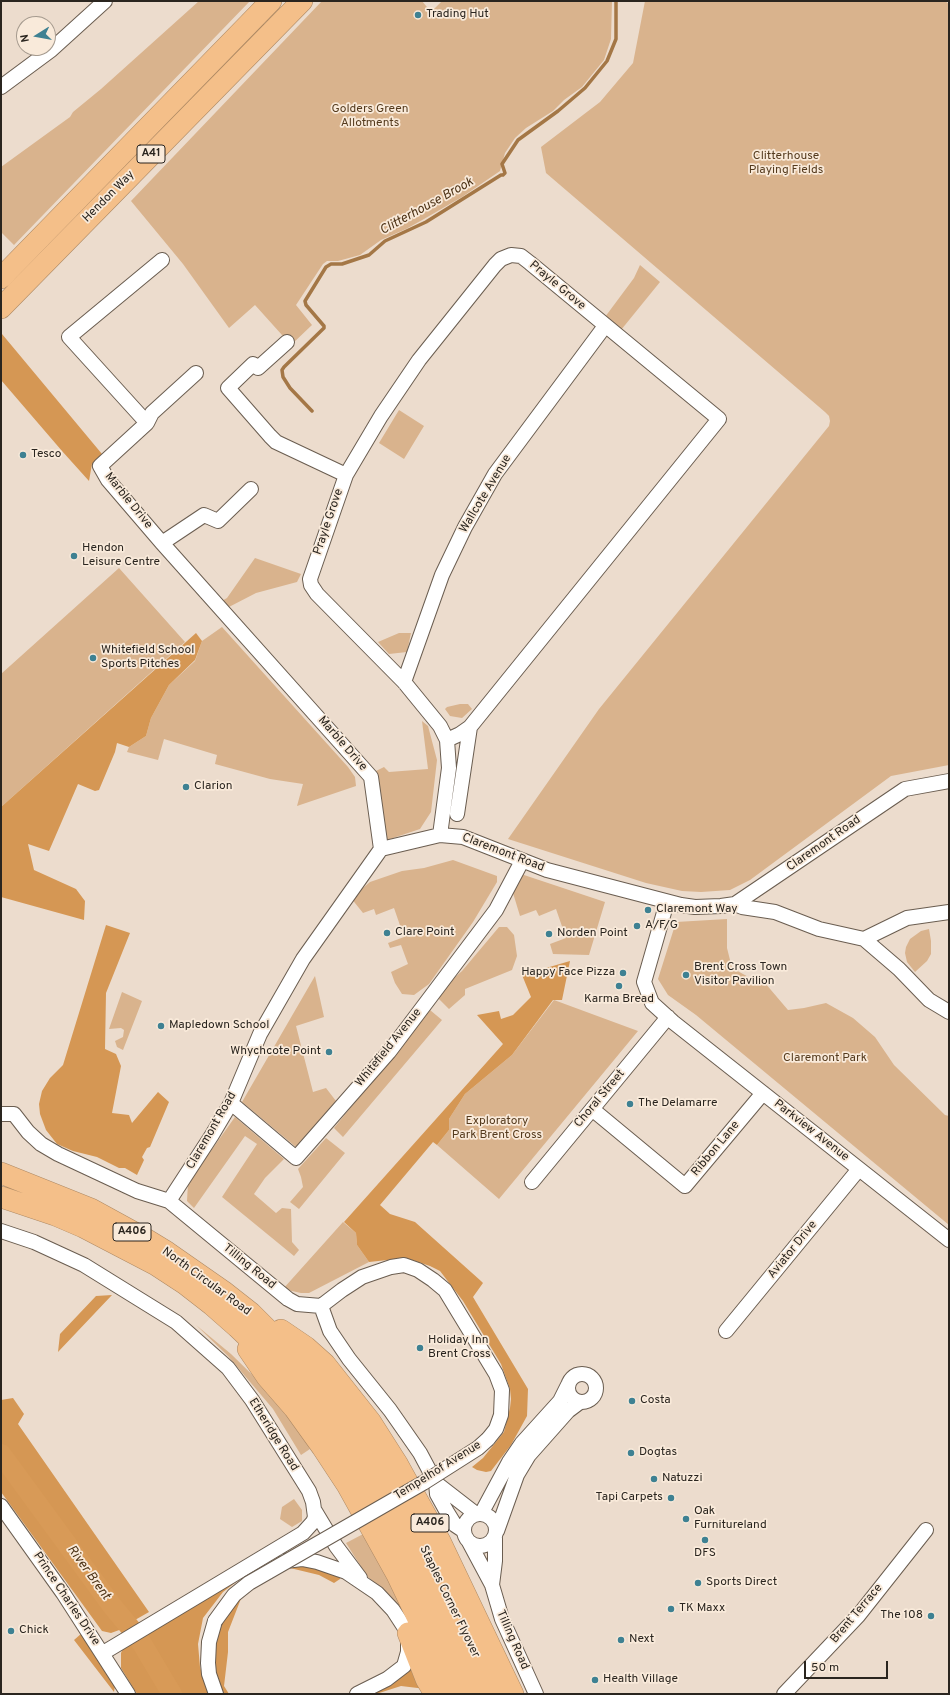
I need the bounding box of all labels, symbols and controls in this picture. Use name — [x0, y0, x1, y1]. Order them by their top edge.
place label: Trading Hut — [426, 8, 489, 22]
marker: Trading Hut — [413, 10, 423, 20]
north arrow — [16, 16, 56, 56]
text: N — [18, 33, 33, 43]
park label: Golders Green Allotments — [331, 103, 409, 131]
road number: A41 — [137, 145, 165, 163]
park label: Clitterhouse Playing Fields — [749, 150, 823, 178]
street label: Hendon Way — [80, 168, 138, 226]
water label: Clitterhouse Brook — [377, 175, 477, 239]
street label: Prayle Grove — [526, 258, 588, 314]
place label: Tesco — [31, 448, 62, 462]
marker: Tesco — [18, 450, 28, 460]
street label: Wallcote Avenue — [457, 452, 515, 536]
street label: Marble Drive — [101, 470, 155, 532]
street label: Prayle Grove — [311, 487, 347, 557]
place label: Hendon Leisure Centre — [82, 542, 160, 570]
marker: Hendon Leisure Centre — [69, 551, 79, 561]
place label: Whitefield School Sports Pitches — [101, 644, 194, 672]
marker: Whitefield School Sports Pitches — [88, 653, 98, 663]
street label: Marble Drive — [314, 714, 370, 774]
place label: Clarion — [194, 780, 232, 794]
marker: Clarion — [181, 782, 191, 792]
street label: Claremont Road — [784, 813, 864, 875]
street label: Claremont Road — [460, 831, 546, 875]
place label: Claremont Way — [656, 903, 738, 917]
marker: Claremont Way — [643, 905, 653, 915]
place label: A/F/G — [645, 919, 678, 933]
marker: A/F/G — [632, 921, 642, 931]
place label: Clare Point — [395, 926, 454, 940]
place label: Norden Point — [557, 927, 628, 941]
marker: Clare Point — [382, 928, 392, 938]
marker: Norden Point — [544, 929, 554, 939]
place label: Brent Cross Town Visitor Pavilion — [694, 961, 787, 989]
place label: Happy Face Pizza — [521, 966, 615, 980]
marker: Happy Face Pizza — [618, 968, 628, 978]
marker: Brent Cross Town Visitor Pavilion — [681, 970, 691, 980]
marker: Karma Bread — [614, 981, 624, 991]
place label: Karma Bread — [584, 993, 654, 1007]
street label: Whitefield Avenue — [353, 1006, 425, 1090]
place label: Mapledown School — [169, 1019, 269, 1033]
marker: Mapledown School — [156, 1021, 166, 1031]
place label: Whychcote Point — [230, 1045, 321, 1059]
marker: Whychcote Point — [324, 1047, 334, 1057]
park label: Claremont Park — [783, 1052, 867, 1066]
street label: Choral Street — [572, 1067, 628, 1131]
street label: Claremont Road — [184, 1090, 240, 1172]
place label: The Delamarre — [638, 1097, 717, 1111]
street label: Parkview Avenue — [770, 1097, 852, 1165]
marker: The Delamarre — [625, 1099, 635, 1109]
park label: Exploratory Park Brent Cross — [452, 1115, 542, 1143]
street label: Ribbon Lane — [689, 1119, 743, 1179]
street label: Aviator Drive — [765, 1218, 821, 1282]
road number: A406 — [113, 1223, 151, 1241]
street label: Tilling Road — [220, 1241, 278, 1293]
street label: North Circular Road — [159, 1245, 253, 1319]
place label: Holiday Inn Brent Cross — [428, 1334, 491, 1362]
marker: Holiday Inn Brent Cross — [415, 1343, 425, 1353]
place label: Costa — [640, 1394, 671, 1408]
street label: Etheridge Road — [245, 1396, 301, 1474]
marker: Costa — [627, 1396, 637, 1406]
street label: Tempelhof Avenue — [392, 1438, 484, 1504]
place label: Dogtas — [639, 1446, 677, 1460]
marker: Dogtas — [626, 1448, 636, 1458]
place label: Natuzzi — [662, 1472, 702, 1486]
marker: Natuzzi — [649, 1474, 659, 1484]
place label: Tapi Carpets — [595, 1491, 663, 1505]
marker: Tapi Carpets — [666, 1493, 676, 1503]
place label: Oak Furnitureland — [694, 1505, 767, 1533]
road number: A406 — [411, 1514, 449, 1532]
marker: Oak Furnitureland — [681, 1514, 691, 1524]
marker: DFS — [700, 1535, 710, 1545]
water label: River Brent — [63, 1543, 113, 1603]
street label: Staples Corner Flyover — [416, 1544, 482, 1660]
place label: DFS — [694, 1547, 716, 1561]
street label: Prince Charles Drive — [29, 1550, 103, 1648]
place label: Sports Direct — [706, 1576, 777, 1590]
marker: Sports Direct — [693, 1578, 703, 1588]
street label: Brent Terrace — [828, 1581, 886, 1647]
place label: TK Maxx — [679, 1602, 725, 1616]
marker: TK Maxx — [666, 1604, 676, 1614]
street label: Tilling Road — [492, 1608, 532, 1672]
place label: The 108 — [880, 1609, 923, 1623]
marker: The 108 — [926, 1611, 936, 1621]
place label: Chick — [19, 1624, 49, 1638]
marker: Chick — [6, 1626, 16, 1636]
place label: Next — [629, 1633, 654, 1647]
marker: Next — [616, 1635, 626, 1645]
scale bar — [806, 1653, 890, 1679]
text: 50 m — [811, 1660, 839, 1676]
place label: Health Village — [603, 1673, 678, 1687]
marker: Health Village — [590, 1675, 600, 1685]

